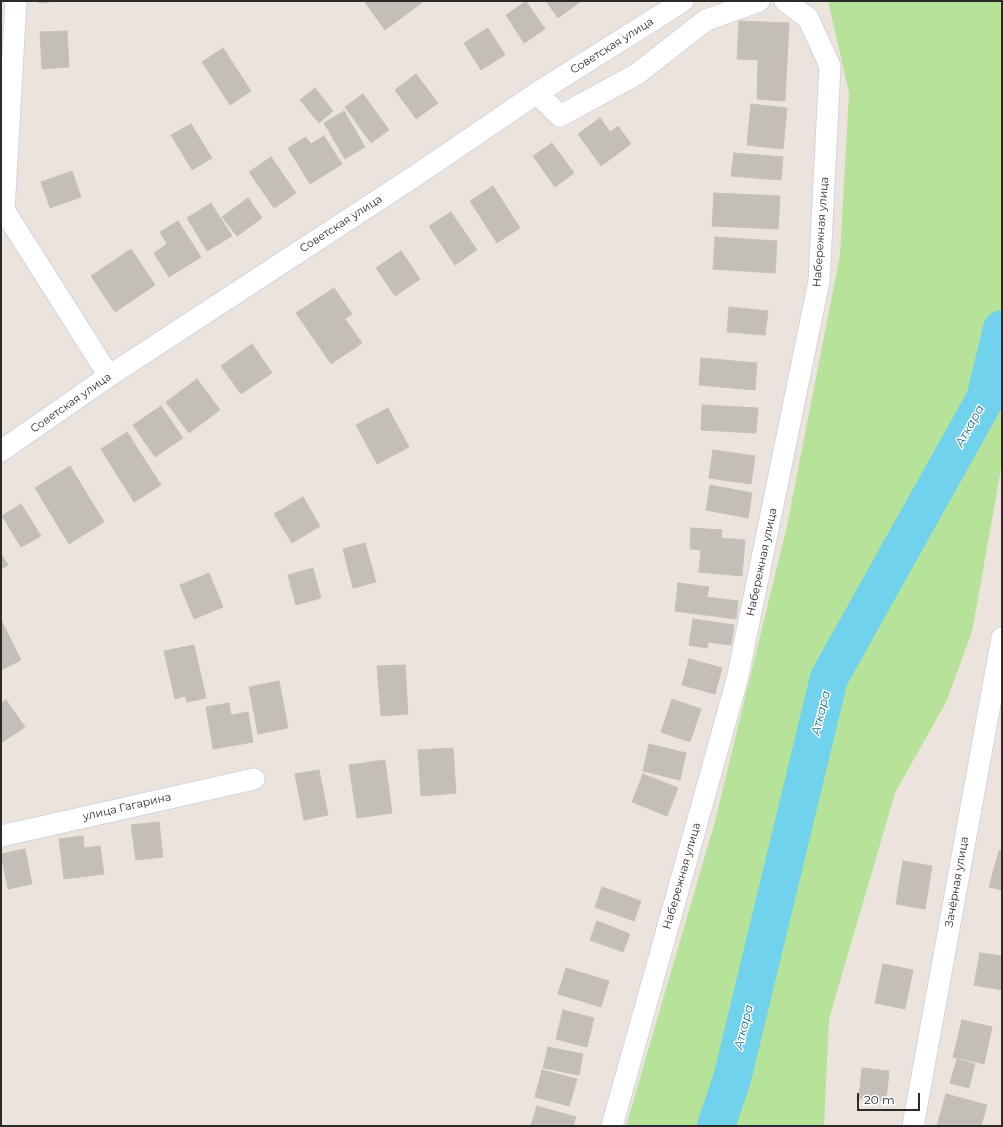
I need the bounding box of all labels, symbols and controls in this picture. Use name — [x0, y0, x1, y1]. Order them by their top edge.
street label: Советская улица — [568, 15, 656, 77]
street label: Набережная улица — [811, 176, 831, 288]
street label: Советская улица — [297, 192, 385, 256]
street label: Советская улица — [28, 370, 114, 436]
water label: Аткара — [953, 403, 987, 449]
street label: Набережная улица — [744, 507, 780, 617]
water label: Аткара — [808, 689, 834, 737]
street label: улица Гагарина — [82, 790, 172, 824]
street label: Набережная улица — [660, 821, 704, 931]
street label: Зачёрная улица — [943, 836, 971, 928]
water label: Аткара — [731, 1003, 757, 1051]
scale bar — [859, 1085, 922, 1111]
text: 20 m — [864, 1092, 895, 1107]

